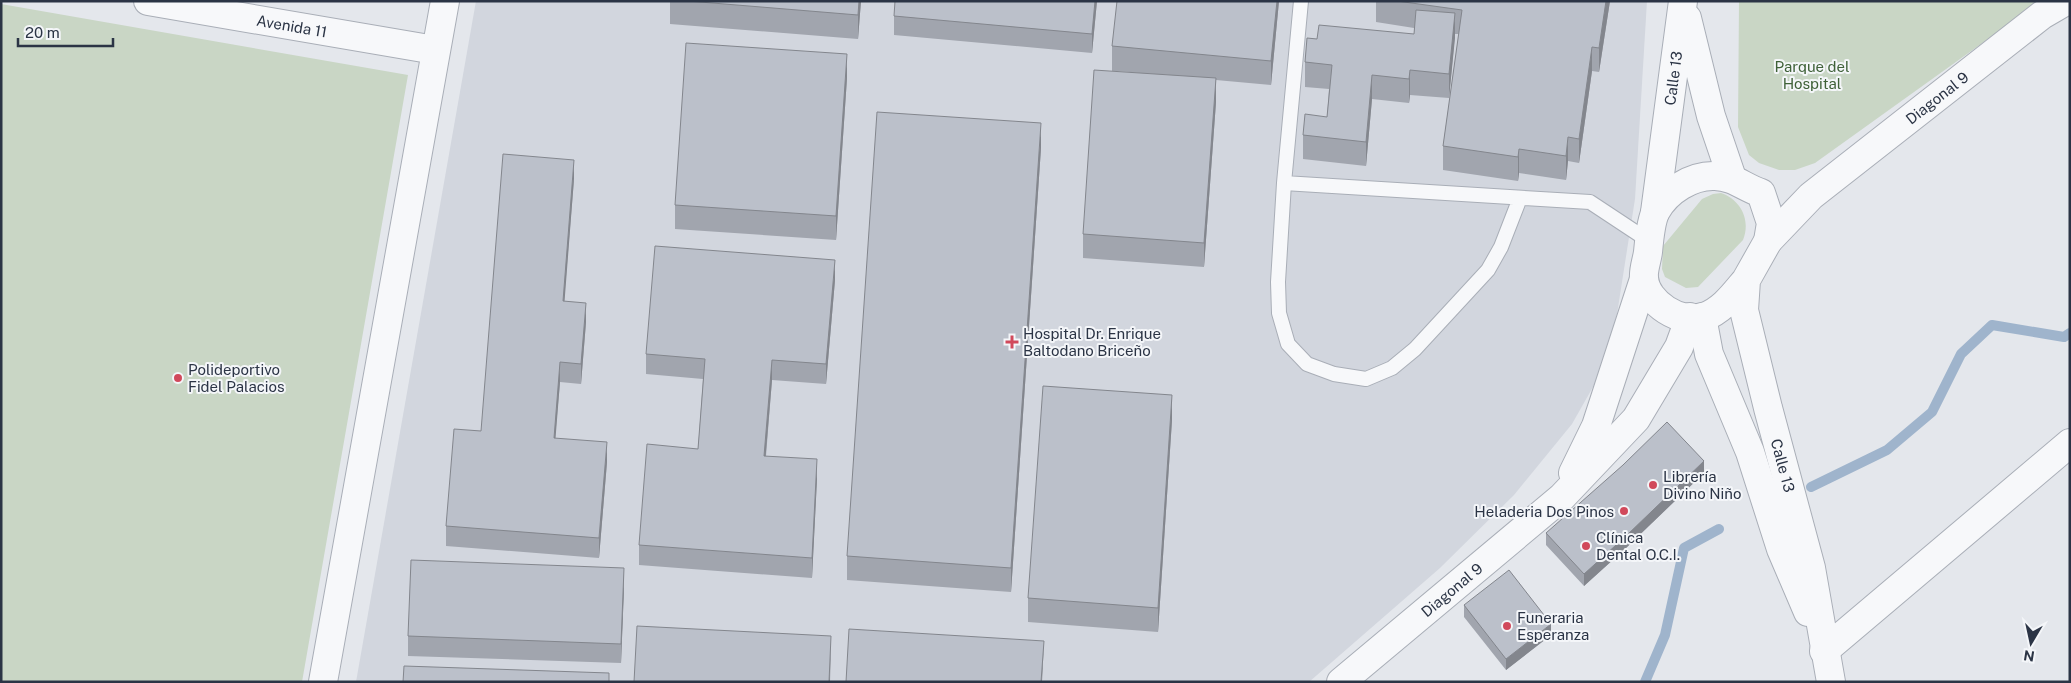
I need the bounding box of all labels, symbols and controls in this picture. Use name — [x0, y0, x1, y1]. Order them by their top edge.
street label: Avenida 11 — [255, 11, 328, 40]
scale bar — [18, 15, 112, 47]
text: 20 m — [25, 24, 60, 41]
street label: Calle 13 — [1661, 50, 1685, 106]
park label: Parque del Hospital — [1775, 58, 1849, 92]
street label: Diagonal 9 — [1902, 68, 1971, 127]
place label: Hospital Dr. Enrique Baltodano Briceño — [1023, 325, 1161, 359]
marker: Hospital Dr. Enrique Baltodano Briceño — [1005, 335, 1019, 349]
place label: Polideportivo Fidel Palacios — [188, 361, 285, 395]
marker: Polideportivo Fidel Palacios — [172, 372, 184, 384]
street label: Calle 13 — [1768, 437, 1799, 494]
place label: Librería Divino Niño — [1663, 468, 1741, 502]
marker: Librería Divino Niño — [1647, 479, 1659, 491]
place label: Heladeria Dos Pinos — [1474, 503, 1614, 520]
marker: Heladeria Dos Pinos — [1618, 505, 1630, 517]
place label: Clínica Dental O.C.I. — [1596, 529, 1680, 563]
marker: Clínica Dental O.C.I. — [1580, 540, 1592, 552]
street label: Diagonal 9 — [1417, 559, 1485, 620]
place label: Funeraria Esperanza — [1517, 609, 1589, 643]
north arrow — [2006, 618, 2056, 668]
marker: Funeraria Esperanza — [1501, 620, 1513, 632]
text: N — [2022, 647, 2036, 665]

